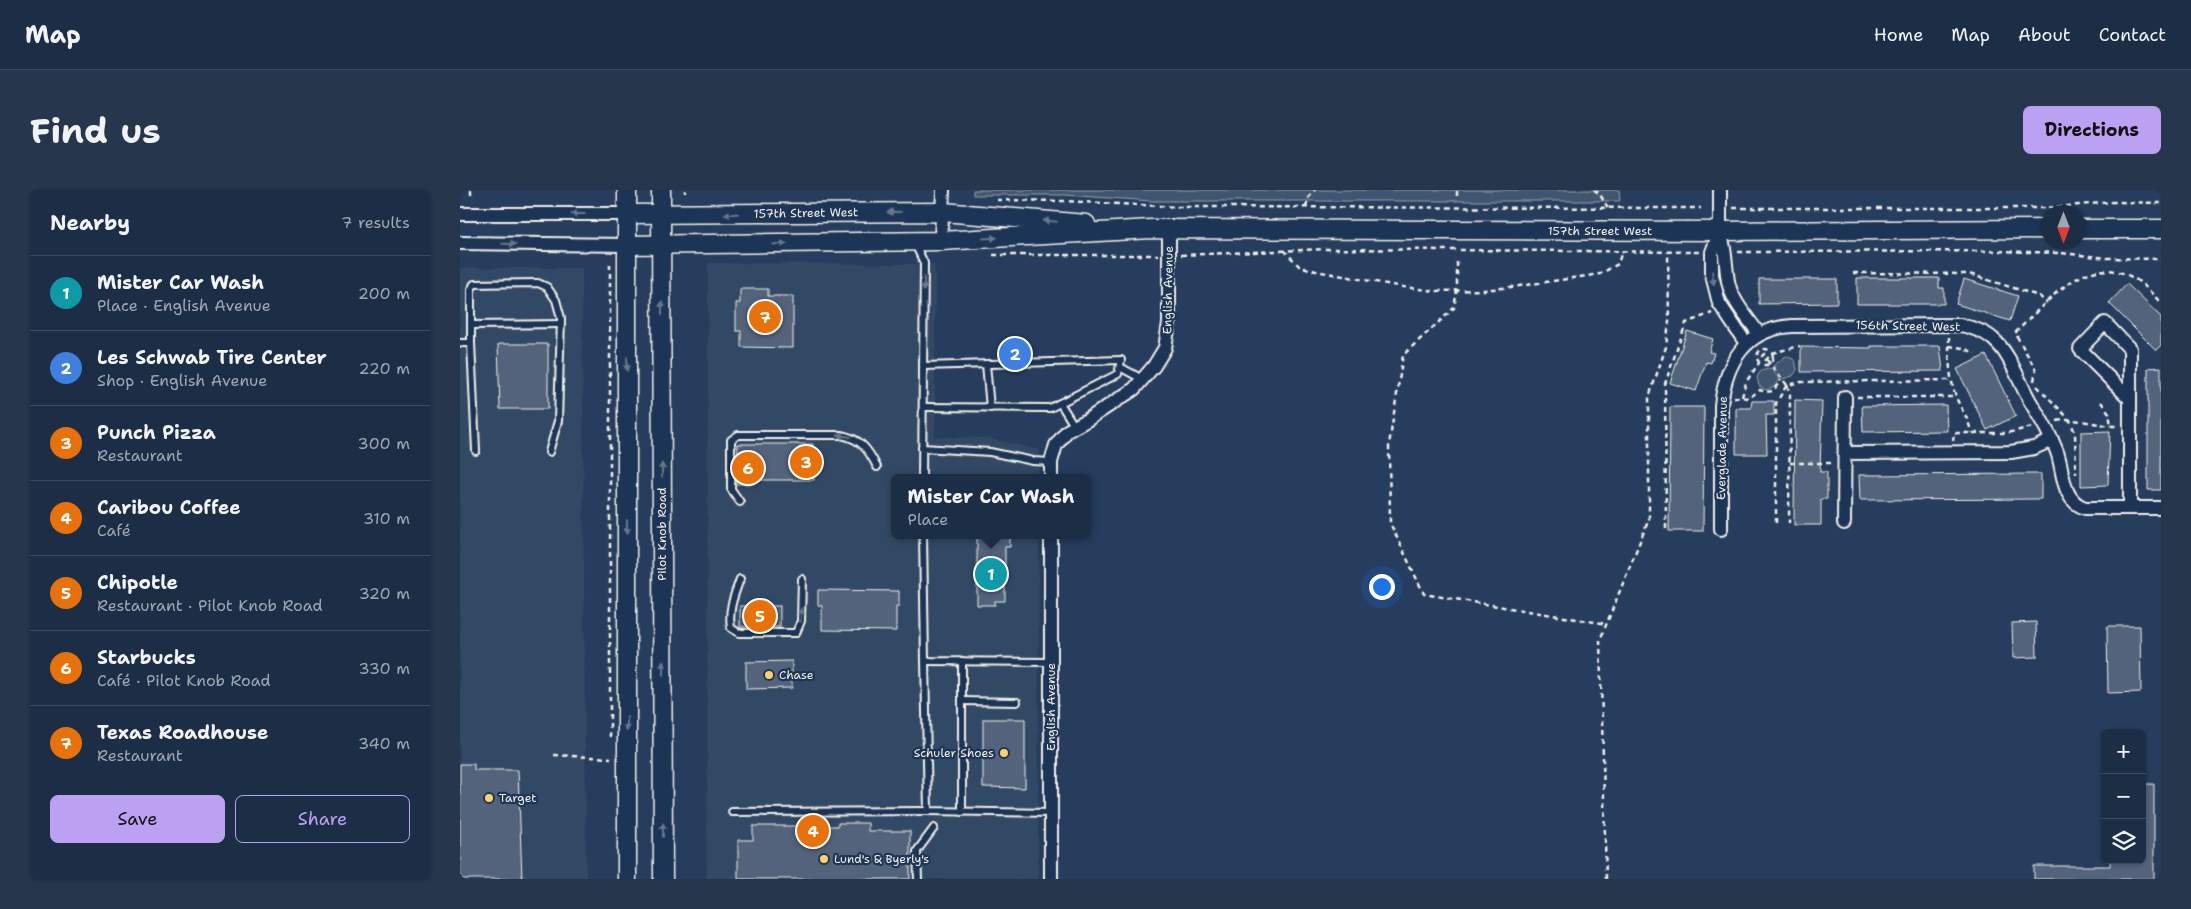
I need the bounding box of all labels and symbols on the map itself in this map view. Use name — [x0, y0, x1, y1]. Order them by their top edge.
street label: 157th Street West — [754, 204, 858, 222]
north arrow — [2041, 205, 2086, 250]
one-way arrow — [886, 209, 902, 217]
one-way arrow — [570, 210, 586, 218]
one-way arrow — [723, 210, 739, 218]
one-way arrow — [1042, 217, 1058, 225]
street label: 157th Street West — [1548, 223, 1652, 239]
one-way arrow — [982, 234, 998, 242]
one-way arrow — [501, 240, 517, 248]
one-way arrow — [773, 240, 789, 248]
street label: English Avenue — [1159, 246, 1177, 334]
one-way arrow — [1709, 270, 1717, 286]
one-way arrow — [919, 276, 927, 292]
pin: 7 — [749, 298, 781, 336]
one-way arrow — [658, 300, 666, 316]
street label: 156th Street West — [1855, 317, 1961, 335]
pin: 2 — [999, 335, 1031, 373]
one-way arrow — [623, 356, 631, 372]
street label: Everglade Avenue — [1713, 396, 1731, 500]
one-way arrow — [835, 432, 851, 440]
pin: 3 — [790, 443, 822, 481]
pin: 6 — [732, 449, 764, 487]
one-way arrow — [658, 462, 666, 478]
street label: Pilot Knob Road — [654, 487, 670, 581]
one-way arrow — [623, 519, 631, 535]
pin: 1 — [975, 555, 1007, 593]
your location — [1369, 574, 1395, 600]
pin: 5 — [744, 597, 776, 635]
one-way arrow — [797, 606, 805, 622]
one-way arrow — [659, 660, 667, 676]
street label: English Avenue — [1043, 663, 1059, 751]
place label: Chase — [779, 667, 814, 683]
marker: Chase — [763, 669, 775, 681]
one-way arrow — [623, 716, 631, 732]
place label: Schuler Shoes — [914, 745, 994, 761]
marker: Schuler Shoes — [998, 747, 1010, 759]
place label: Target — [499, 790, 537, 806]
marker: Target — [483, 792, 495, 804]
pin: 4 — [797, 812, 829, 850]
one-way arrow — [659, 822, 667, 838]
place label: Lund's & Byerly's — [834, 851, 929, 867]
marker: Lund's & Byerly's — [818, 853, 830, 865]

